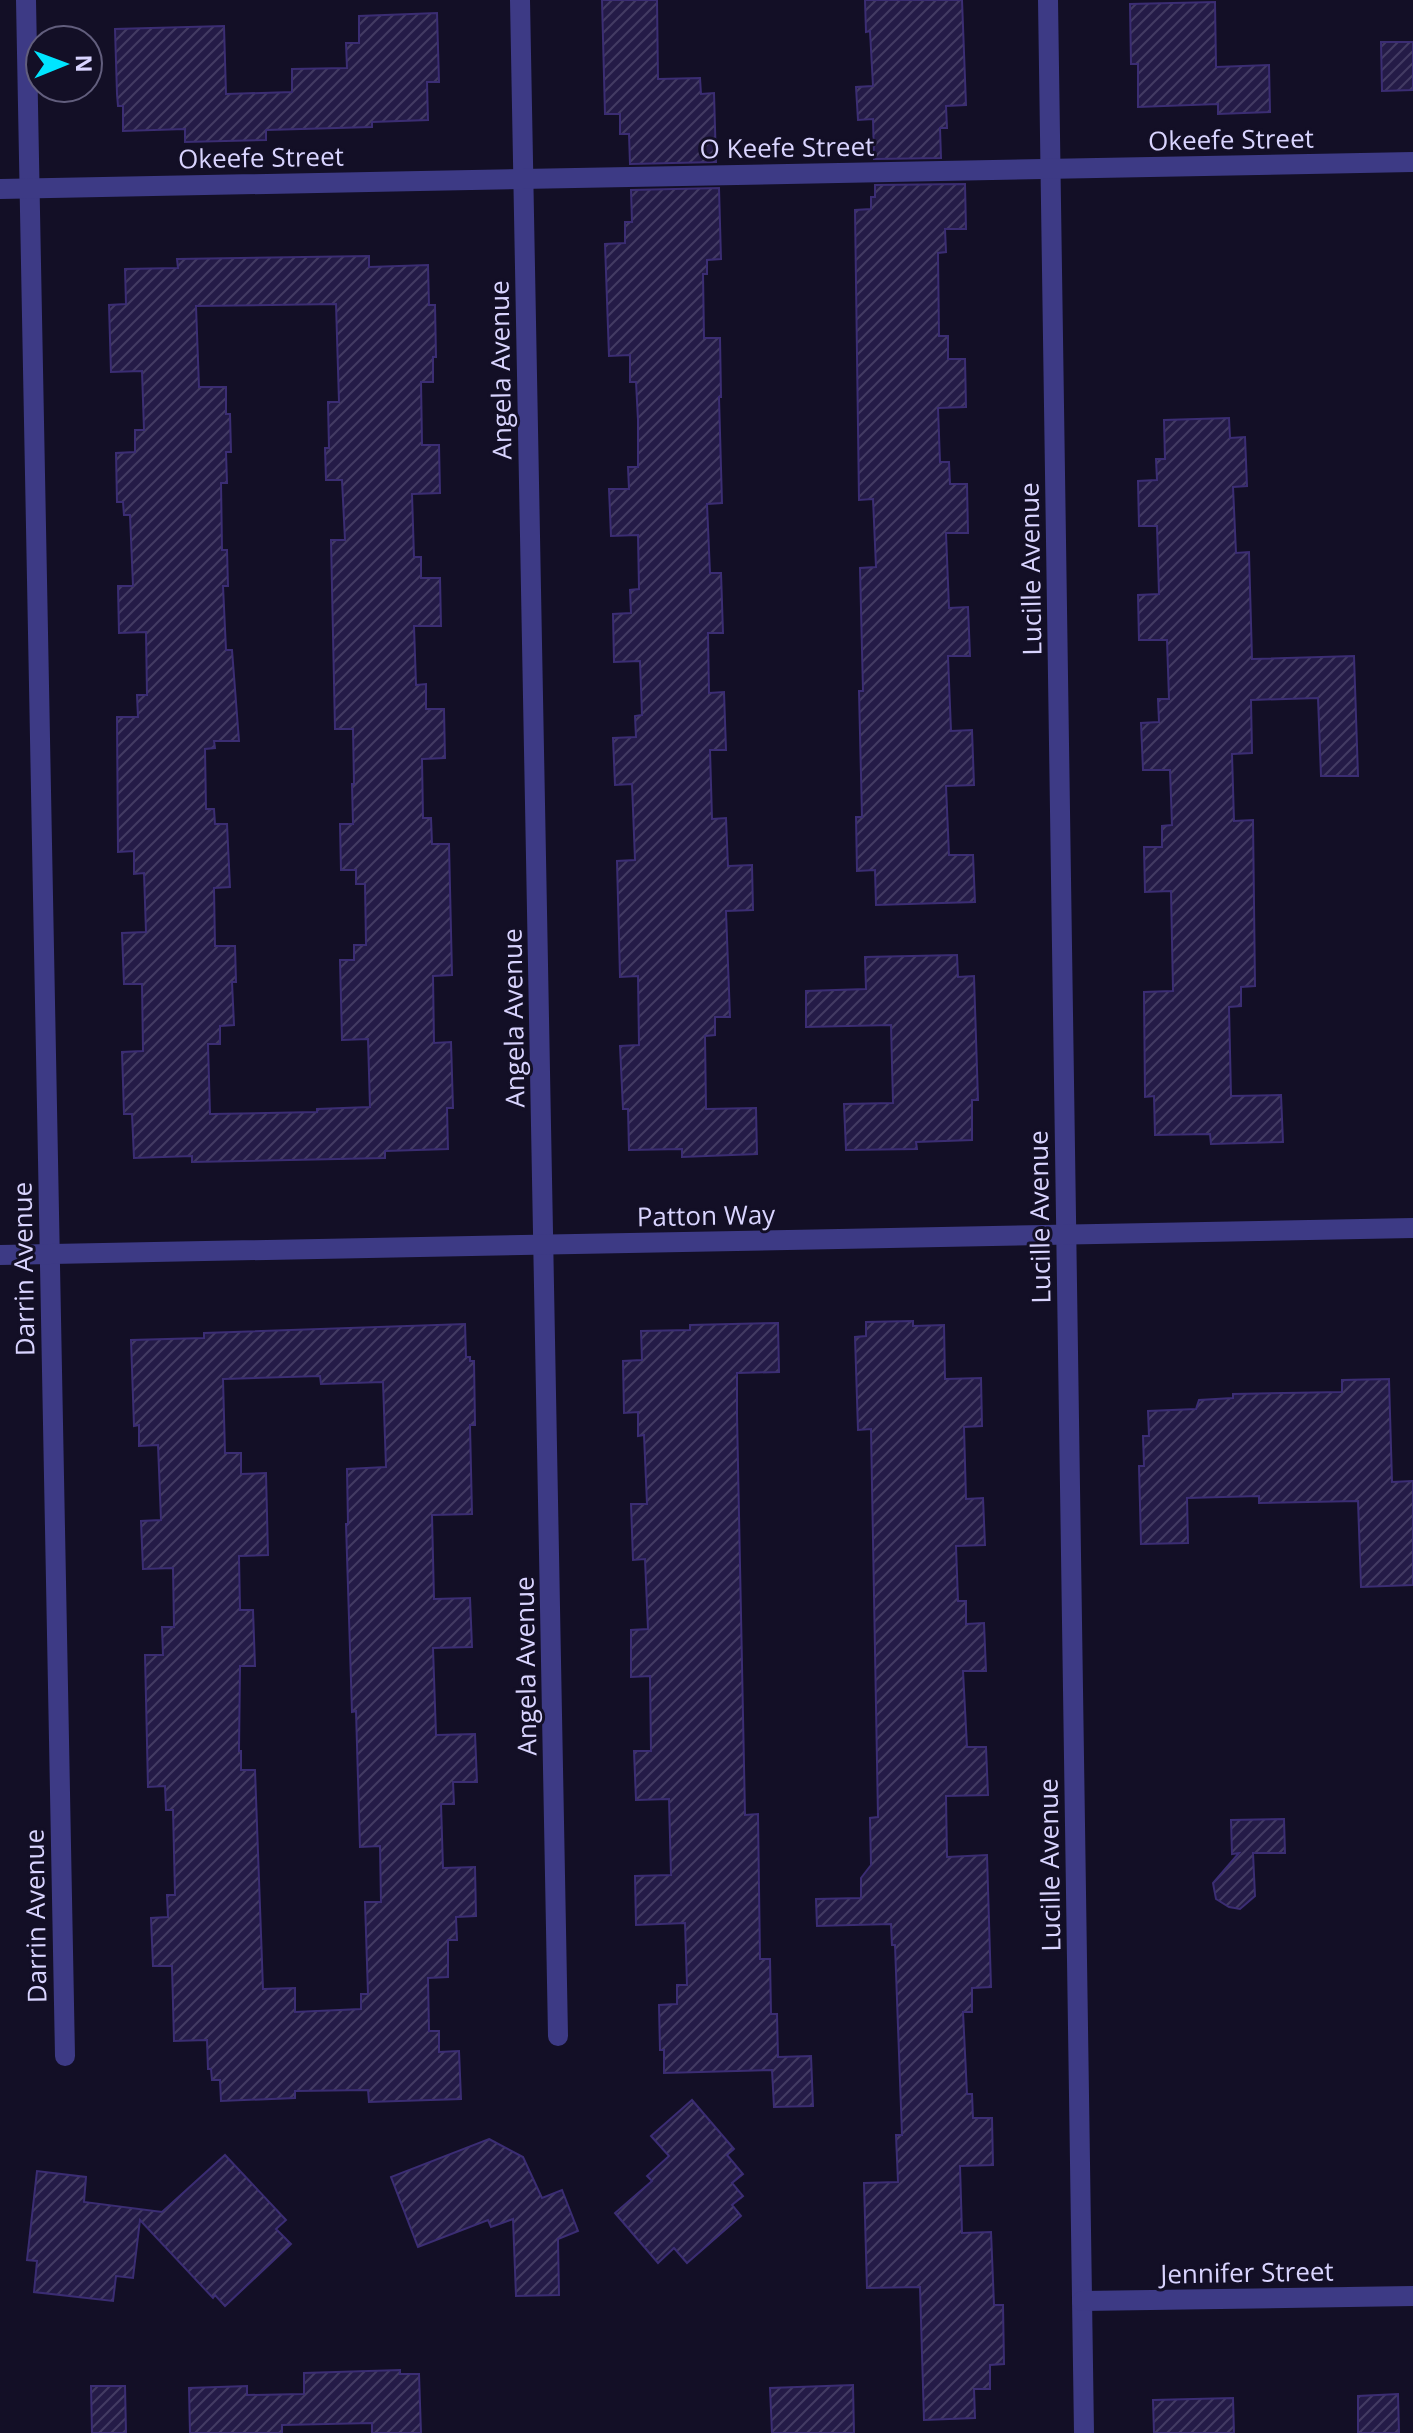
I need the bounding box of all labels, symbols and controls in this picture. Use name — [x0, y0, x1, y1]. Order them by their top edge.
north arrow — [24, 24, 104, 104]
text: N — [70, 54, 100, 73]
street label: Okeefe Street — [1148, 120, 1314, 158]
street label: O Keefe Street — [699, 127, 875, 167]
street label: Okeefe Street — [178, 138, 344, 176]
street label: Angela Avenue — [480, 280, 520, 460]
street label: Lucille Avenue — [1010, 482, 1050, 656]
street label: Angela Avenue — [493, 928, 533, 1108]
street label: Lucille Avenue — [1019, 1130, 1059, 1304]
street label: Darrin Avenue — [3, 1182, 43, 1356]
street label: Patton Way — [636, 1196, 776, 1234]
street label: Angela Avenue — [505, 1576, 545, 1756]
street label: Lucille Avenue — [1029, 1778, 1069, 1952]
street label: Darrin Avenue — [15, 1829, 55, 2003]
street label: Jennifer Street — [1157, 2252, 1334, 2292]

